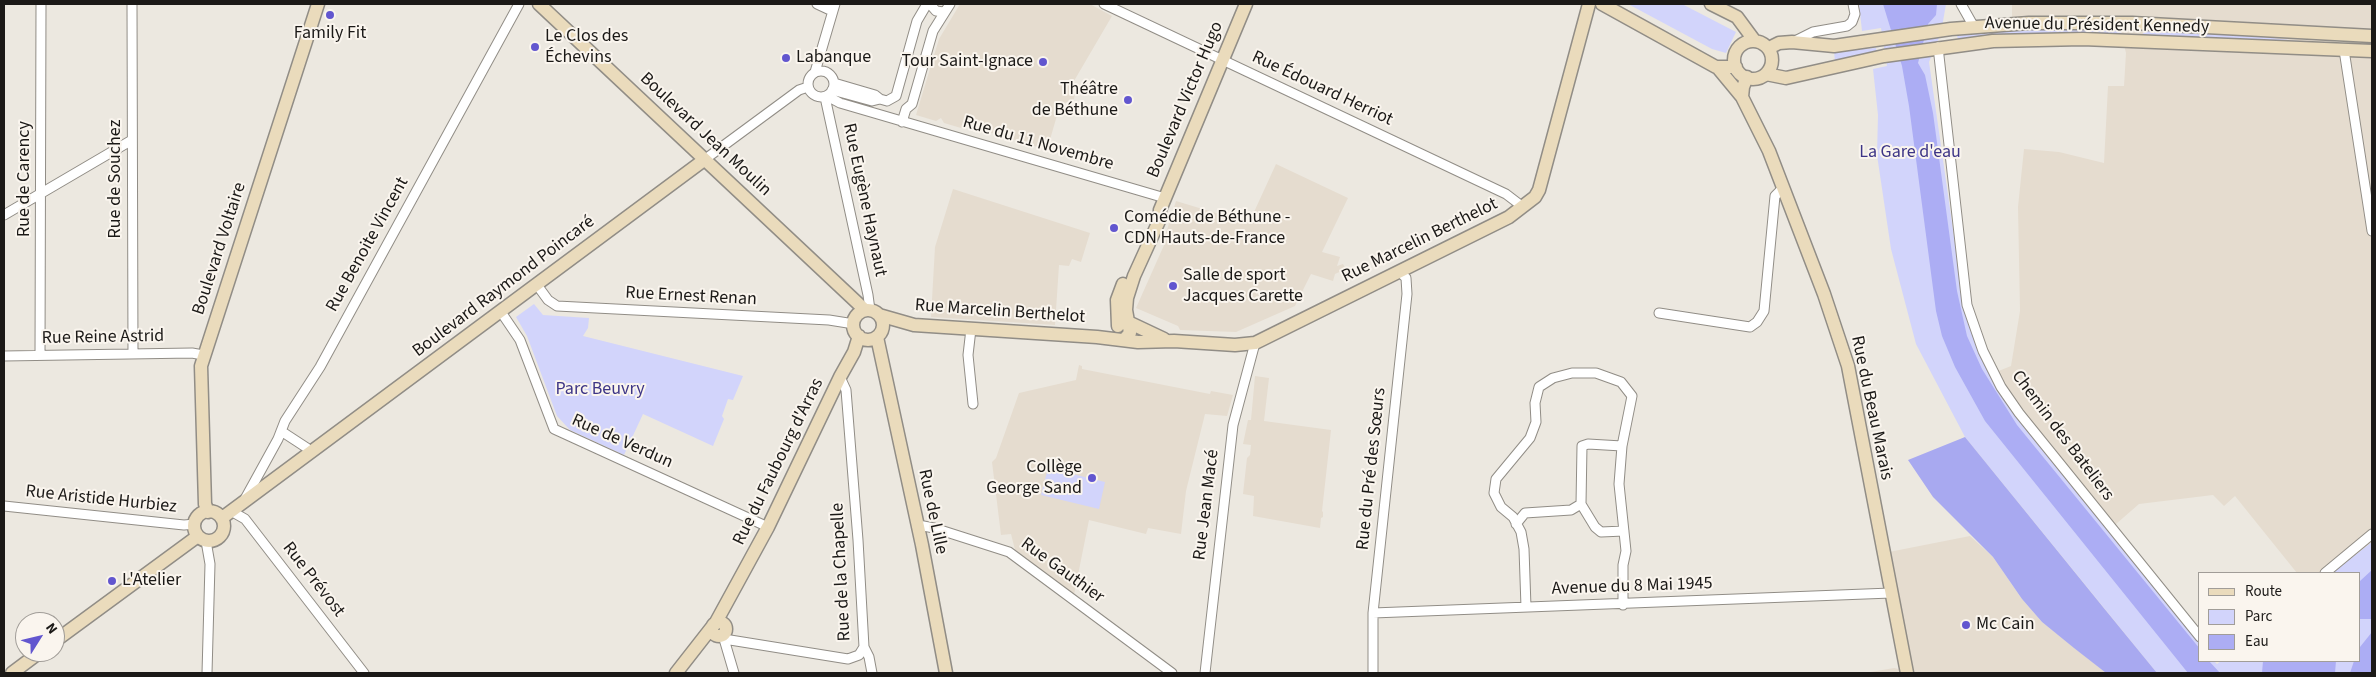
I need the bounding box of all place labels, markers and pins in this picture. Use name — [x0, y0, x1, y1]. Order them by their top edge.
marker: Family Fit — [324, 9, 336, 21]
place label: Family Fit — [294, 23, 366, 45]
place label: Le Clos des Échevins — [545, 26, 628, 68]
marker: Le Clos des Échevins — [529, 41, 541, 53]
place label: Labanque — [796, 47, 871, 69]
place label: Tour Saint-Ignace — [901, 51, 1033, 73]
marker: Labanque — [780, 52, 792, 64]
marker: Tour Saint-Ignace — [1037, 56, 1049, 68]
place label: Théâtre de Béthune — [1032, 79, 1118, 122]
marker: Théâtre de Béthune — [1122, 94, 1134, 106]
place label: Comédie de Béthune - CDN Hauts-de-France — [1124, 207, 1290, 250]
marker: Comédie de Béthune - CDN Hauts-de-France — [1108, 222, 1120, 234]
place label: Salle de sport Jacques Carette — [1183, 265, 1303, 308]
marker: Salle de sport Jacques Carette — [1167, 280, 1179, 292]
place label: Collège George Sand — [986, 457, 1082, 499]
marker: Collège George Sand — [1086, 472, 1098, 484]
place label: L'Atelier — [122, 570, 181, 592]
marker: L'Atelier — [106, 575, 118, 587]
place label: Mc Cain — [1976, 614, 2035, 636]
marker: Mc Cain — [1960, 619, 1972, 631]

